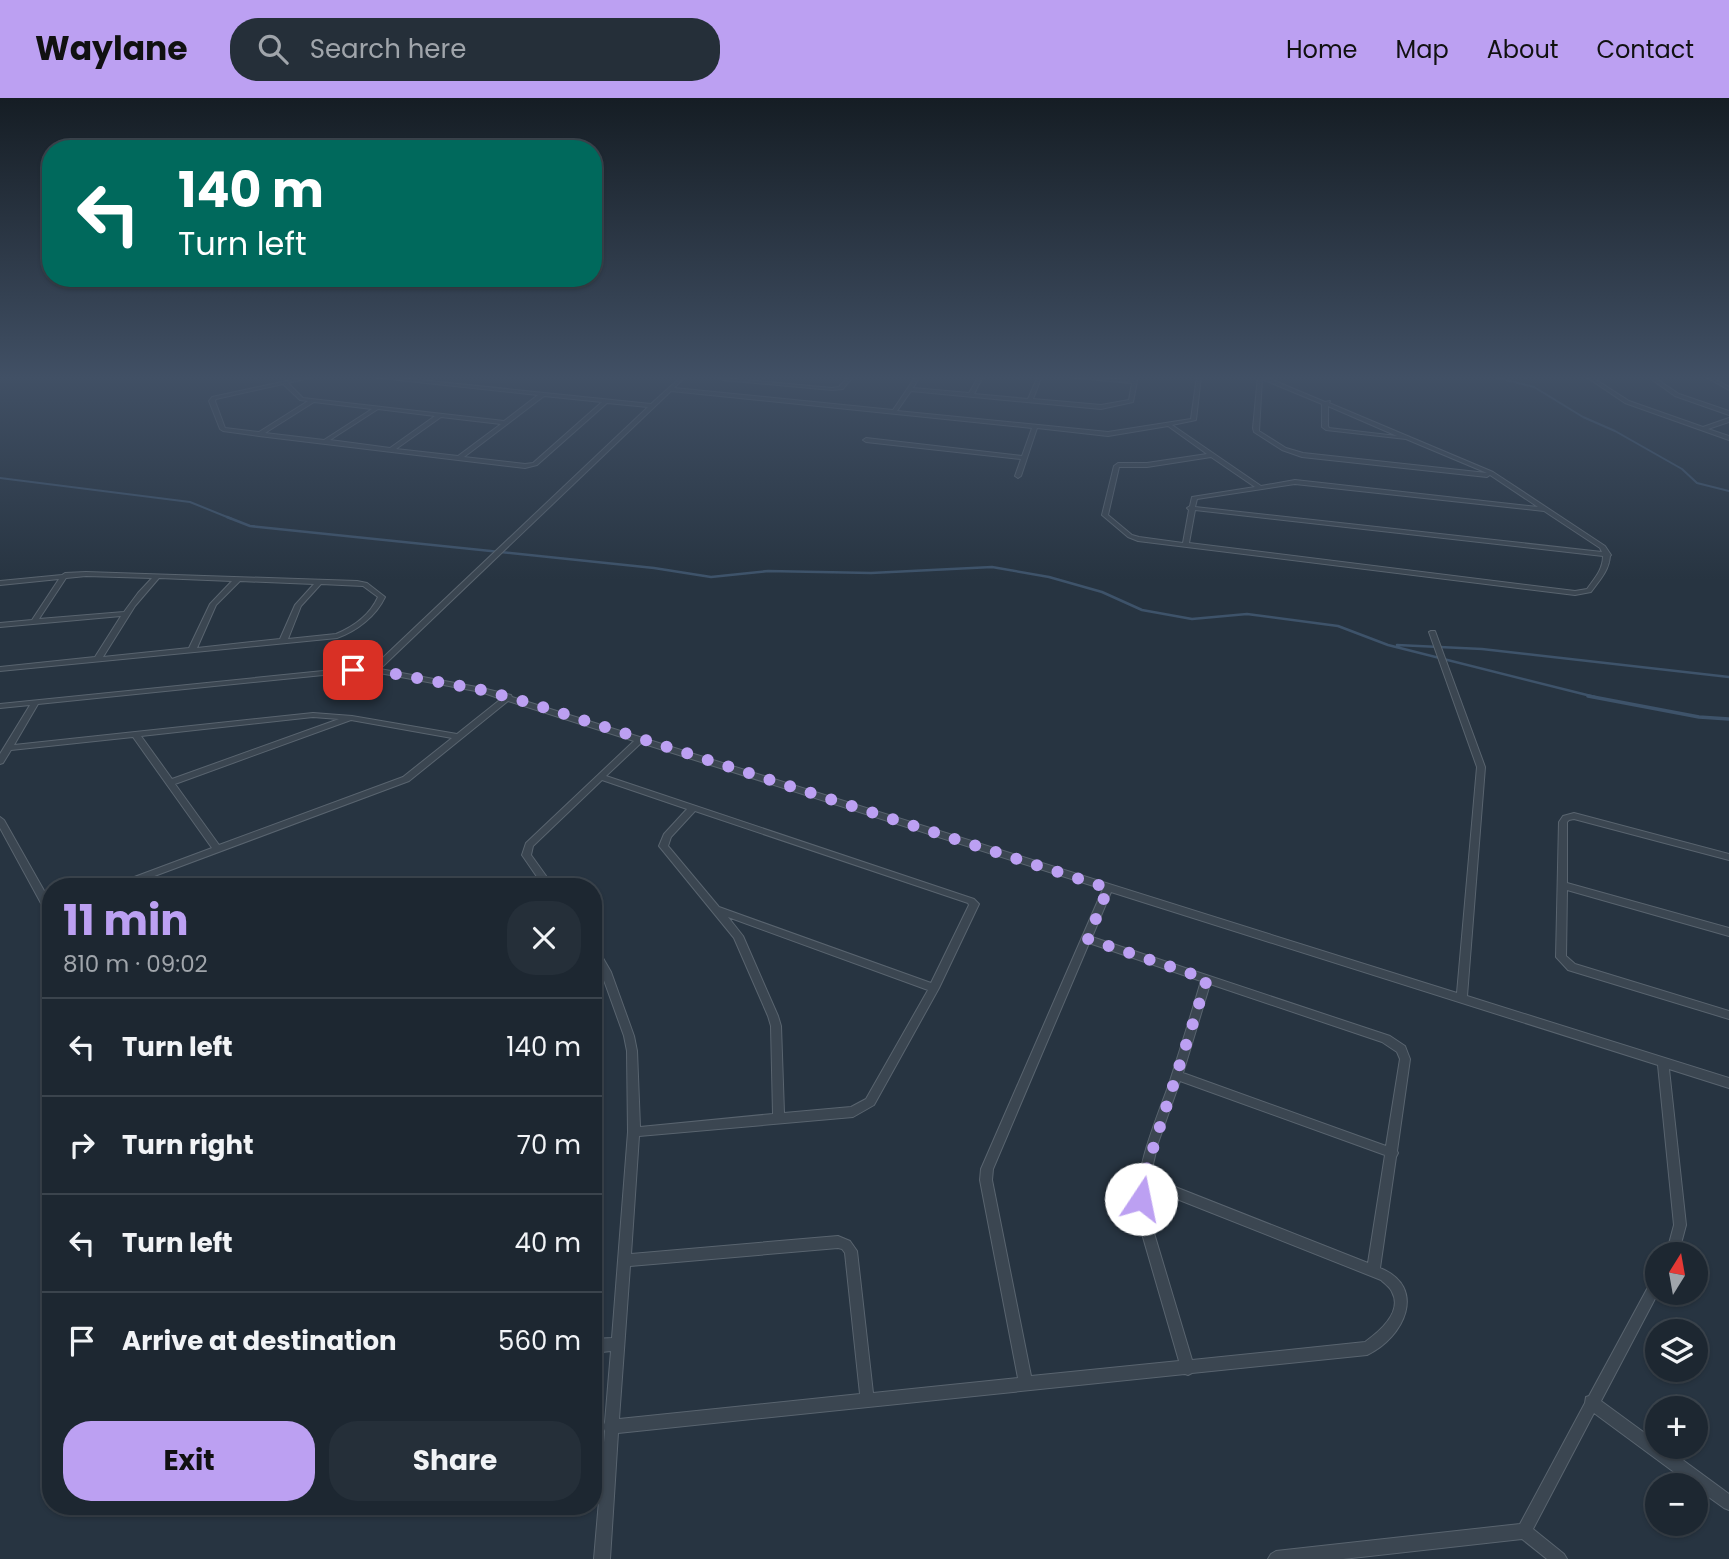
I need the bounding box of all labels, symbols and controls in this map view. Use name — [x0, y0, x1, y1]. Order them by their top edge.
search box — [230, 18, 720, 81]
text: Waylane — [35, 25, 188, 72]
icon: search — [254, 30, 292, 68]
text: Search here — [310, 31, 466, 67]
text: Home — [1286, 33, 1358, 66]
text: Map — [1396, 33, 1449, 66]
text: About — [1487, 33, 1558, 66]
text: Contact — [1596, 33, 1694, 66]
text: 140 m — [178, 156, 324, 224]
icon: left — [63, 168, 154, 259]
text: Turn left — [178, 221, 307, 266]
pin — [323, 640, 383, 700]
icon: arrive — [334, 651, 372, 689]
text: 11 min — [63, 891, 189, 950]
button: close — [507, 901, 581, 975]
text: 810 m · 09:02 — [63, 948, 208, 980]
icon: left — [63, 1028, 101, 1066]
text: Turn left — [122, 1029, 233, 1065]
text: 140 m — [506, 1029, 581, 1065]
icon: right — [63, 1126, 101, 1164]
text: Turn right — [122, 1127, 254, 1163]
text: 70 m — [517, 1127, 581, 1163]
position arrow — [1104, 1162, 1178, 1236]
icon: left — [63, 1224, 101, 1262]
text: Turn left — [122, 1225, 233, 1261]
text: 40 m — [515, 1225, 581, 1261]
north arrow — [1645, 1242, 1708, 1306]
map controls — [1645, 1242, 1708, 1536]
button: layers — [1645, 1319, 1708, 1382]
icon: arrive — [63, 1322, 101, 1360]
text: Arrive at destination — [122, 1323, 397, 1359]
text: 560 m — [498, 1323, 581, 1359]
button: + — [1645, 1396, 1708, 1459]
button: Exit — [63, 1421, 315, 1501]
button: Share — [329, 1421, 581, 1501]
button: − — [1645, 1473, 1708, 1536]

